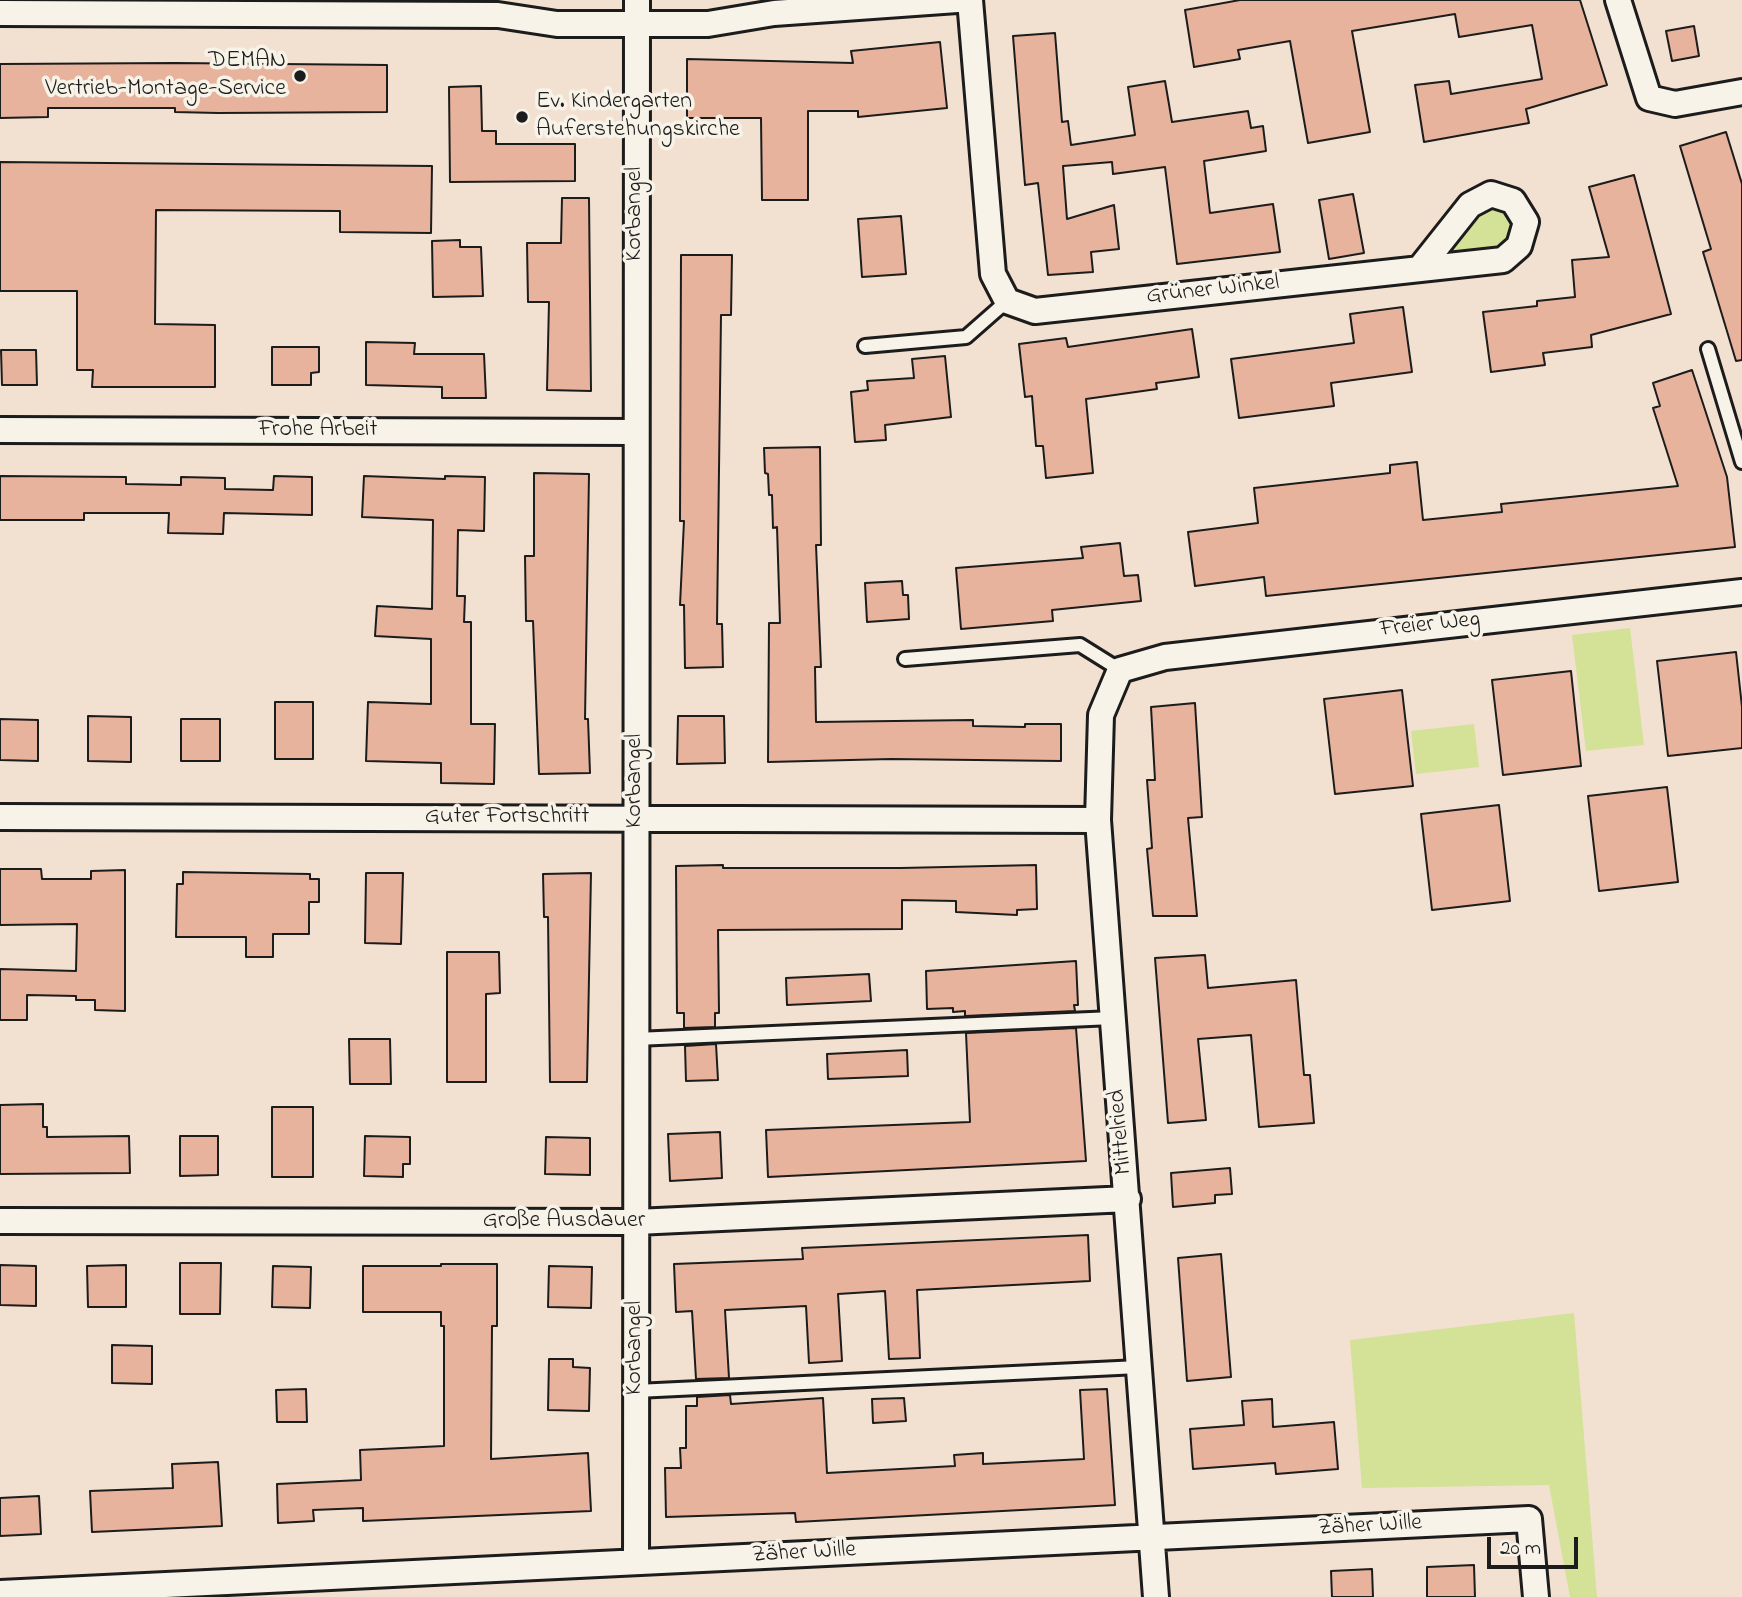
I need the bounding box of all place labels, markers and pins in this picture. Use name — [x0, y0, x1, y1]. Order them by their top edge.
place label: DEMAN Vertrieb-Montage-Service — [45, 48, 286, 104]
marker: DEMAN Vertrieb-Montage-Service — [292, 68, 308, 84]
place label: Ev. Kindergarten Auferstehungskirche — [536, 89, 740, 145]
marker: Ev. Kindergarten Auferstehungskirche — [514, 109, 530, 125]

